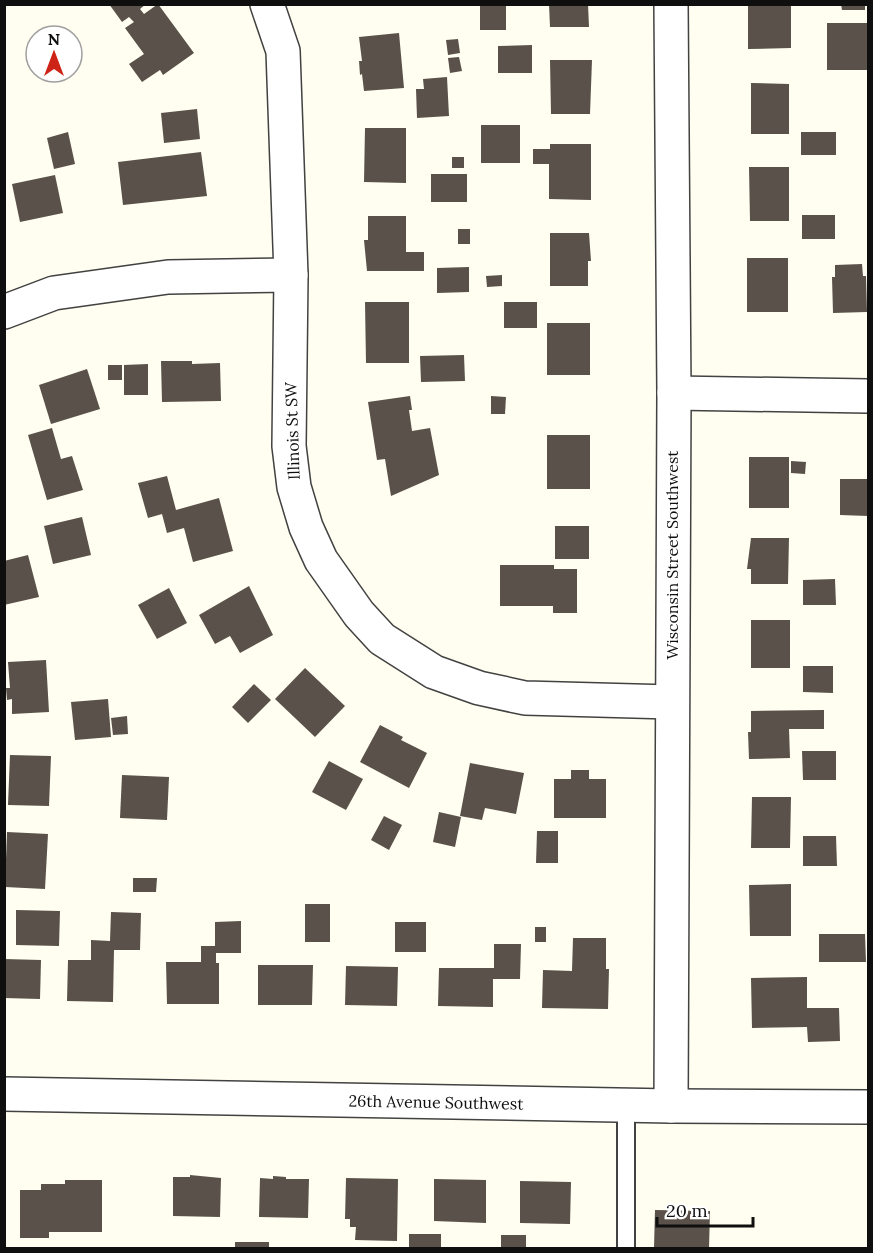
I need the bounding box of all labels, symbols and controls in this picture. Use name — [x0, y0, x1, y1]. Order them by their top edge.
north arrow — [24, 24, 84, 84]
text: N — [48, 29, 60, 49]
street label: Illinois St SW — [280, 381, 304, 480]
street label: Wisconsin Street Southwest — [662, 450, 682, 660]
street label: 26th Avenue Southwest — [348, 1090, 524, 1114]
scale bar — [657, 1190, 753, 1228]
text: 20 m — [666, 1199, 708, 1222]

